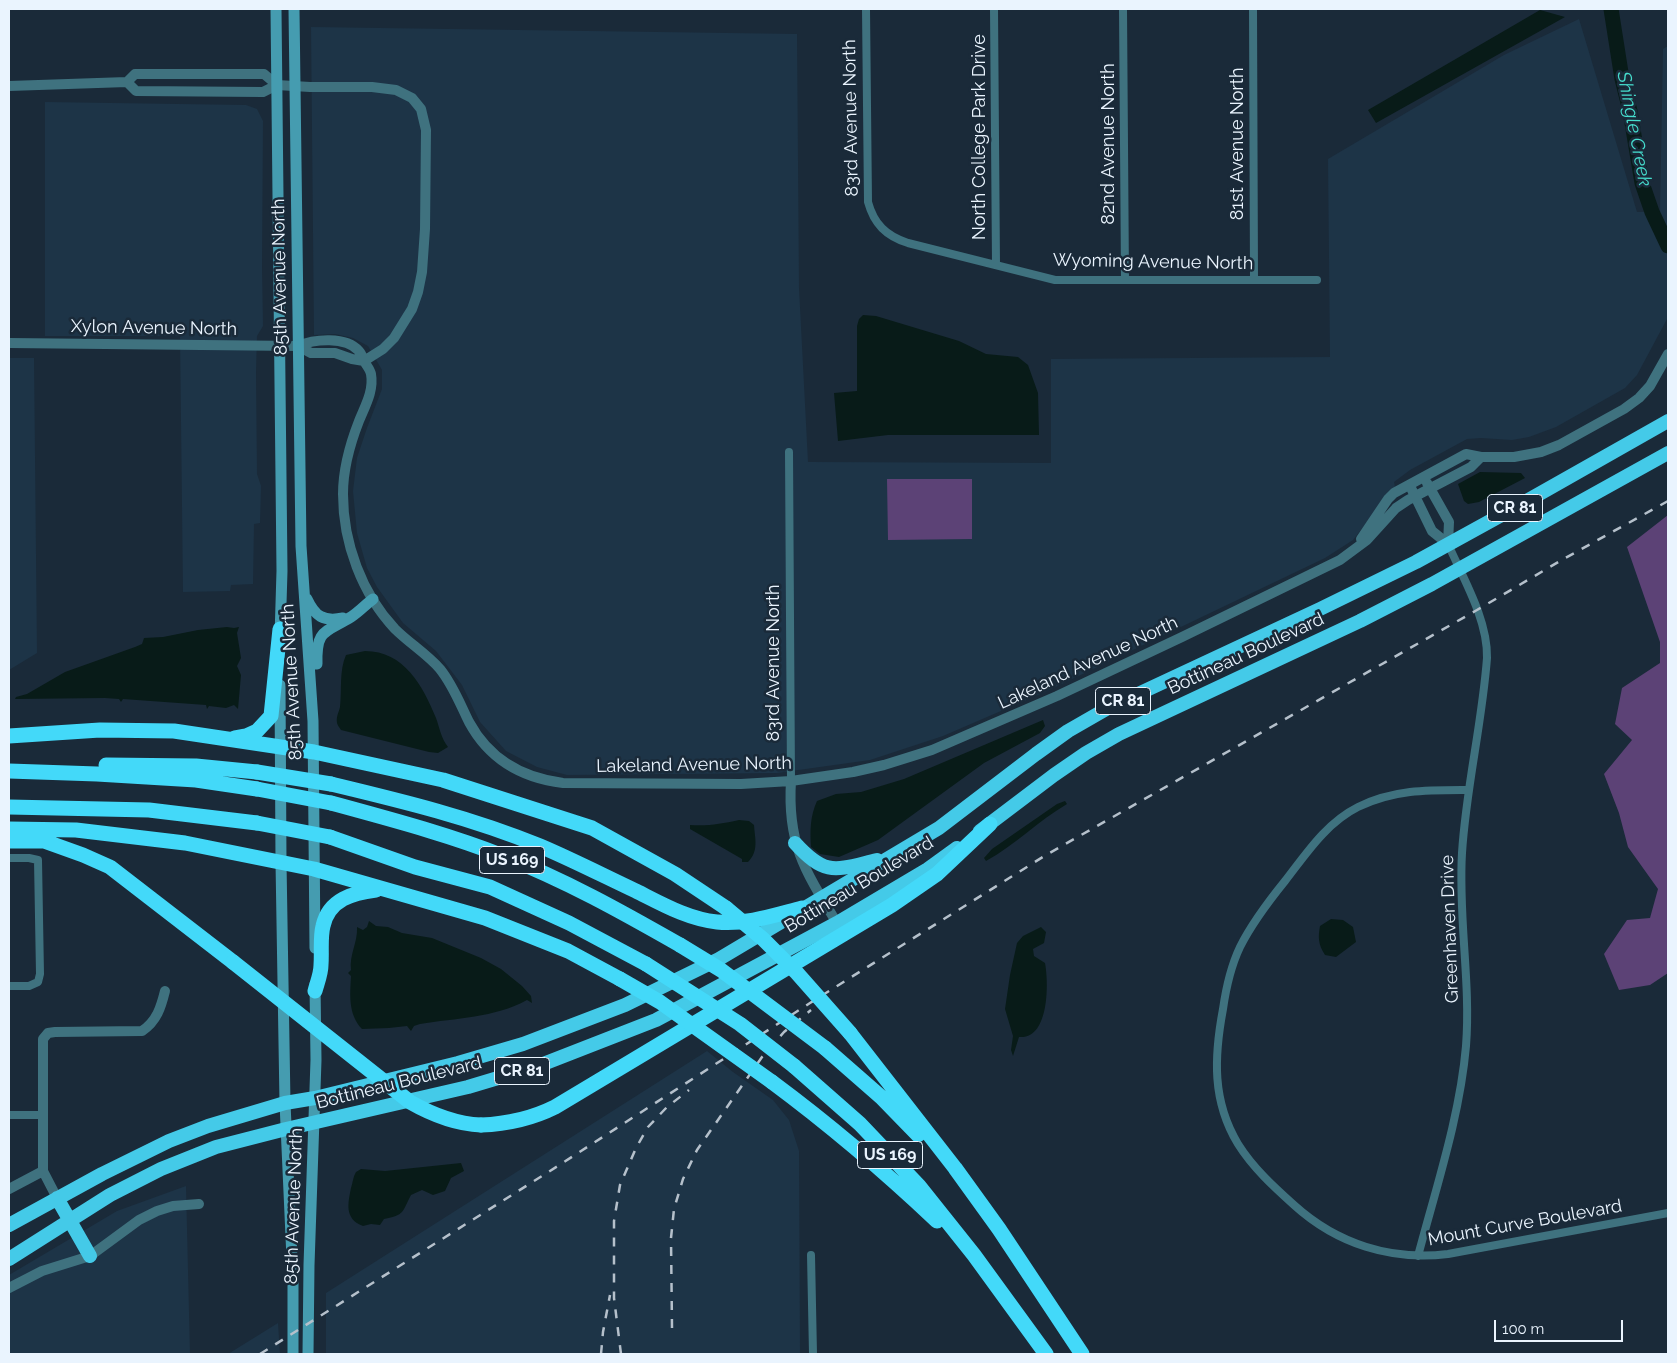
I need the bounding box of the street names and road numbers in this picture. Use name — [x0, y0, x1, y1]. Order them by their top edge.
street label: North College Park Drive — [969, 34, 991, 240]
street label: 83rd Avenue North — [839, 39, 863, 197]
street label: 82nd Avenue North — [1098, 63, 1120, 225]
street label: 81st Avenue North — [1227, 68, 1249, 220]
street label: 85th Avenue North — [268, 199, 292, 355]
street label: Wyoming Avenue North — [1053, 249, 1253, 275]
street label: Xylon Avenue North — [71, 316, 237, 340]
road number: CR 81 — [1488, 494, 1542, 522]
street label: 83rd Avenue North — [763, 584, 785, 742]
street label: 85th Avenue North — [277, 603, 307, 761]
street label: Bottineau Boulevard — [1165, 608, 1327, 700]
street label: Lakeland Avenue North — [995, 612, 1181, 714]
road number: CR 81 — [1096, 688, 1150, 714]
street label: Lakeland Avenue North — [596, 752, 792, 778]
street label: Bottineau Boulevard — [781, 832, 937, 938]
road number: US 169 — [480, 846, 544, 874]
street label: Greenhaven Drive — [1437, 854, 1463, 1004]
street label: Bottineau Boulevard — [314, 1052, 484, 1114]
road number: CR 81 — [494, 1058, 550, 1084]
street label: 85th Avenue North — [280, 1127, 308, 1285]
road number: US 169 — [858, 1142, 922, 1168]
street label: Mount Curve Boulevard — [1426, 1195, 1624, 1251]

